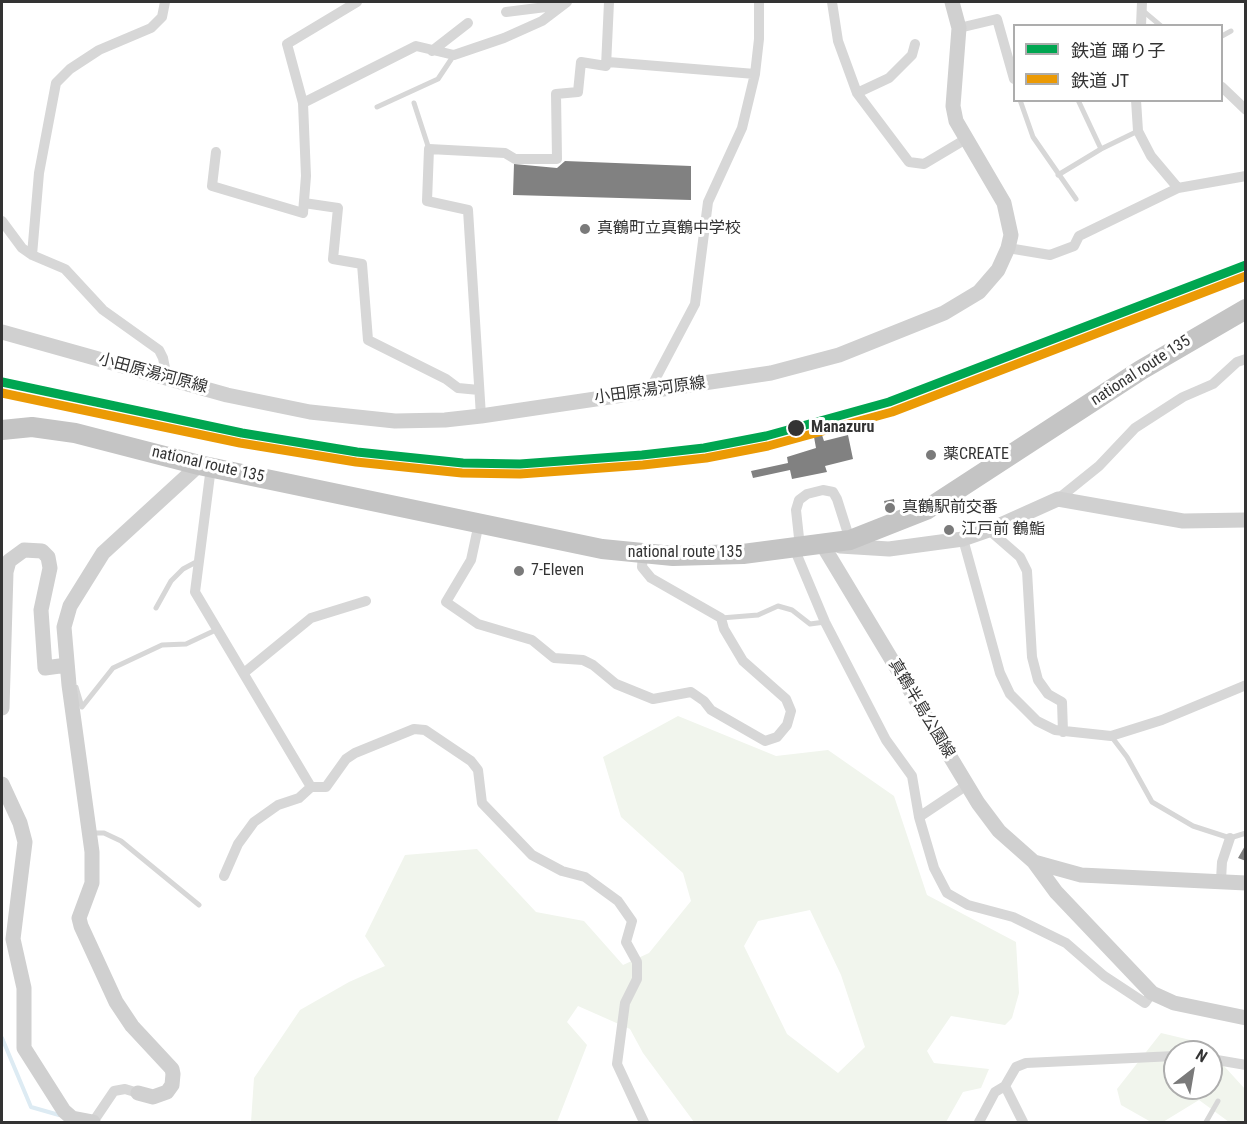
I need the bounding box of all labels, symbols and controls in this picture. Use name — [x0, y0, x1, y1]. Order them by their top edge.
legend — [1013, 24, 1223, 102]
text: 鉄道 踊り子 — [1071, 40, 1165, 61]
text: 鉄道 JT — [1071, 70, 1129, 91]
place label: 真鶴町立真鶴中学校 — [597, 219, 741, 239]
marker: 真鶴町立真鶴中学校 — [578, 222, 592, 236]
street label: national route 135 — [1088, 332, 1194, 410]
street label: 小田原湯河原線 — [96, 350, 210, 398]
street label: 小田原湯河原線 — [593, 374, 707, 408]
marker: Manazuru — [786, 418, 806, 438]
place label: Manazuru — [811, 418, 874, 438]
street label: national route 135 — [150, 443, 266, 487]
place label: 薬CREATE — [943, 445, 1009, 465]
marker: 薬CREATE — [924, 448, 938, 462]
place label: 真鶴駅前交番 — [902, 498, 998, 518]
marker: 真鶴駅前交番 — [883, 501, 897, 515]
place label: 江戸前 鶴鮨 — [961, 520, 1045, 540]
marker: 江戸前 鶴鮨 — [942, 523, 956, 537]
street label: national route 135 — [628, 543, 742, 563]
place label: 7-Eleven — [531, 561, 584, 581]
marker: 7-Eleven — [512, 564, 526, 578]
street label: 真鶴半島公園線 — [884, 656, 958, 762]
north arrow — [1163, 1040, 1223, 1100]
text: N — [1192, 1045, 1211, 1067]

